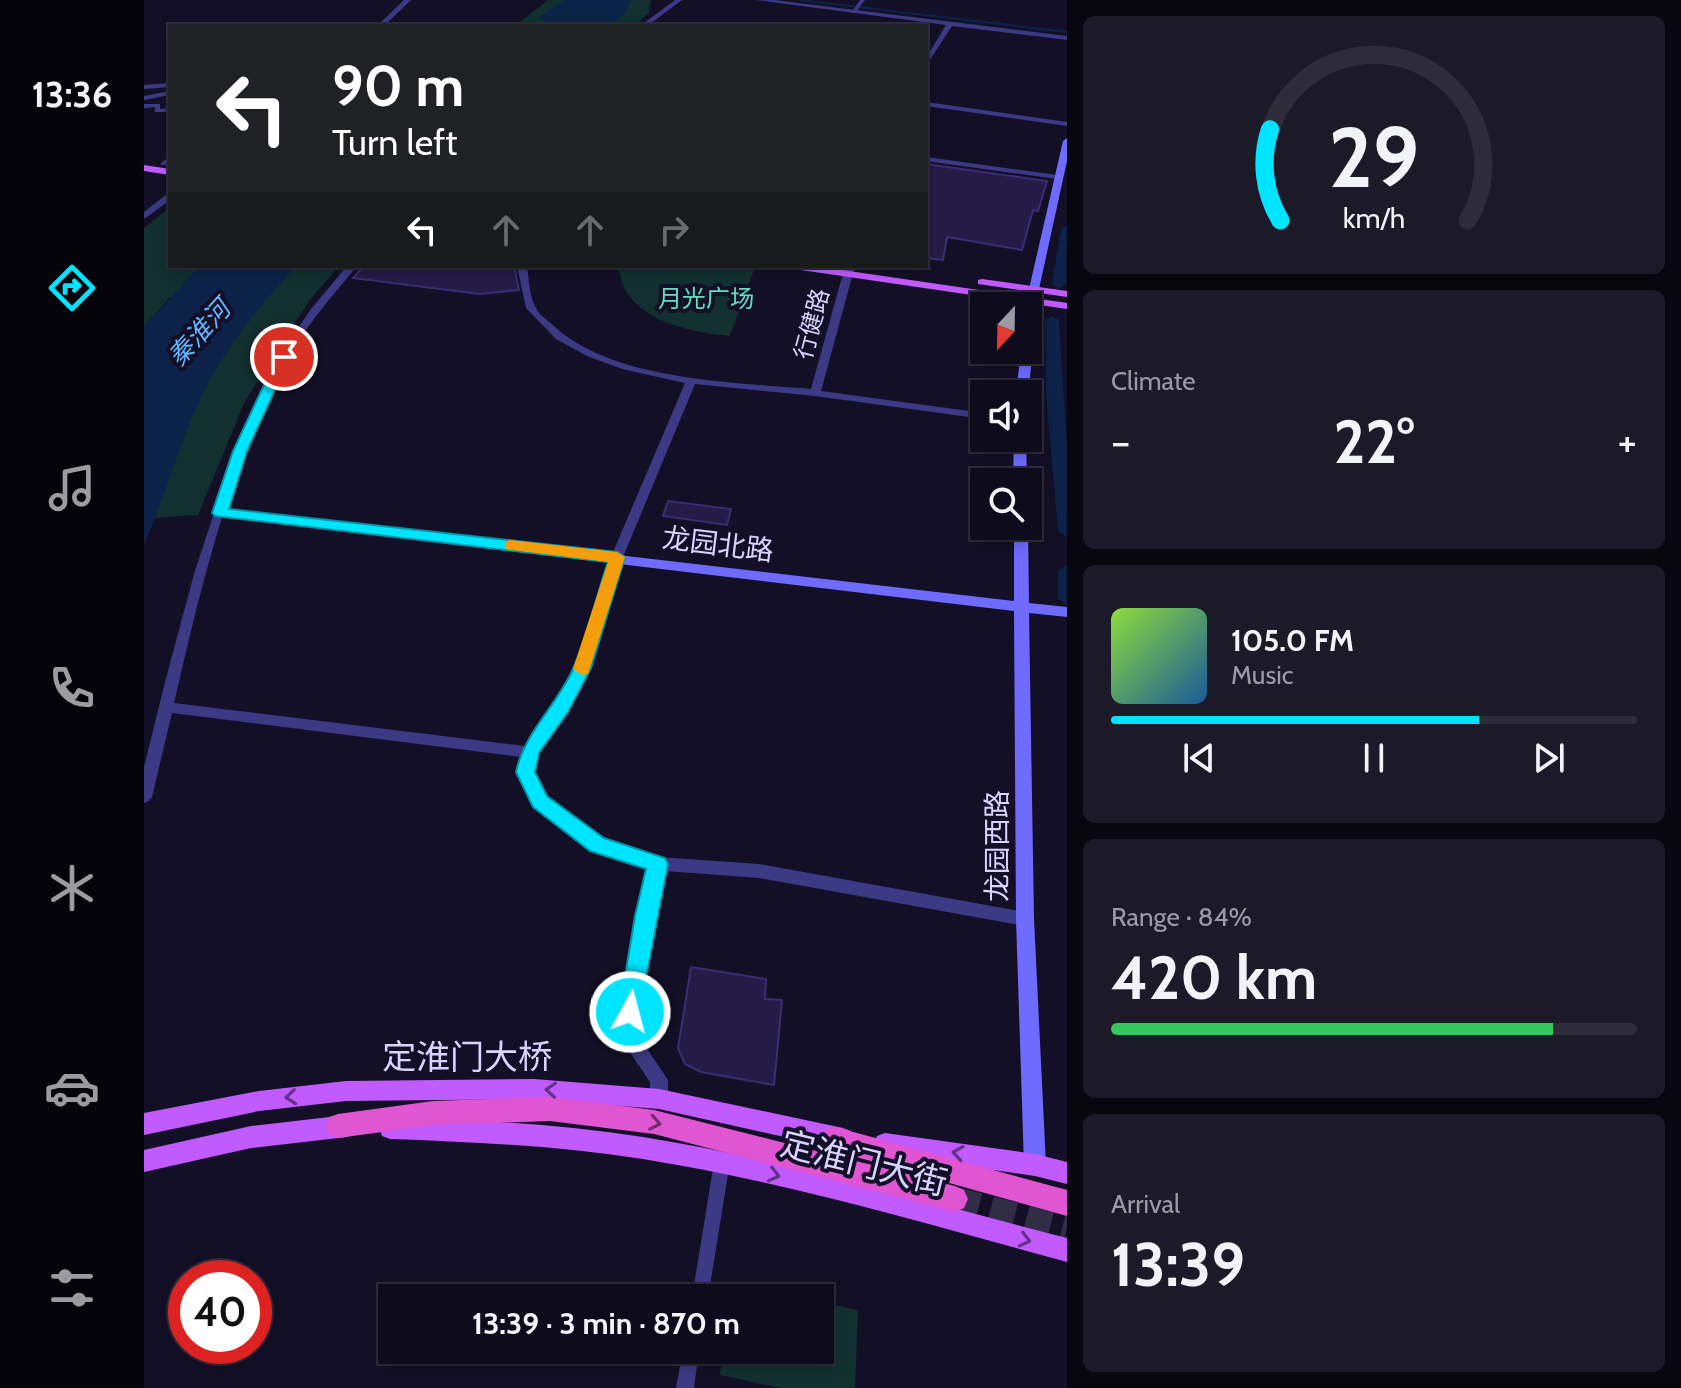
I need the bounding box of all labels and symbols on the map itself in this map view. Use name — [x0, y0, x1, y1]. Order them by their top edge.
park label: 月光广场 — [658, 284, 754, 313]
street label: 行健路 — [788, 285, 835, 362]
water label: 秦淮河 — [161, 290, 240, 373]
north arrow — [970, 292, 1042, 364]
pin — [250, 323, 318, 391]
street label: 龙园北路 — [660, 520, 776, 568]
street label: 龙园西路 — [980, 790, 1014, 902]
position arrow — [588, 970, 672, 1054]
street label: 定淮门大桥 — [382, 1036, 552, 1078]
one-way arrow — [544, 1082, 557, 1099]
one-way arrow — [284, 1089, 297, 1106]
one-way arrow — [648, 1113, 662, 1130]
street label: 定淮门大街 — [776, 1122, 952, 1204]
one-way arrow — [951, 1145, 965, 1162]
one-way arrow — [766, 1165, 780, 1182]
one-way arrow — [1018, 1230, 1032, 1247]
speed limit sign: 40 — [168, 1260, 272, 1364]

